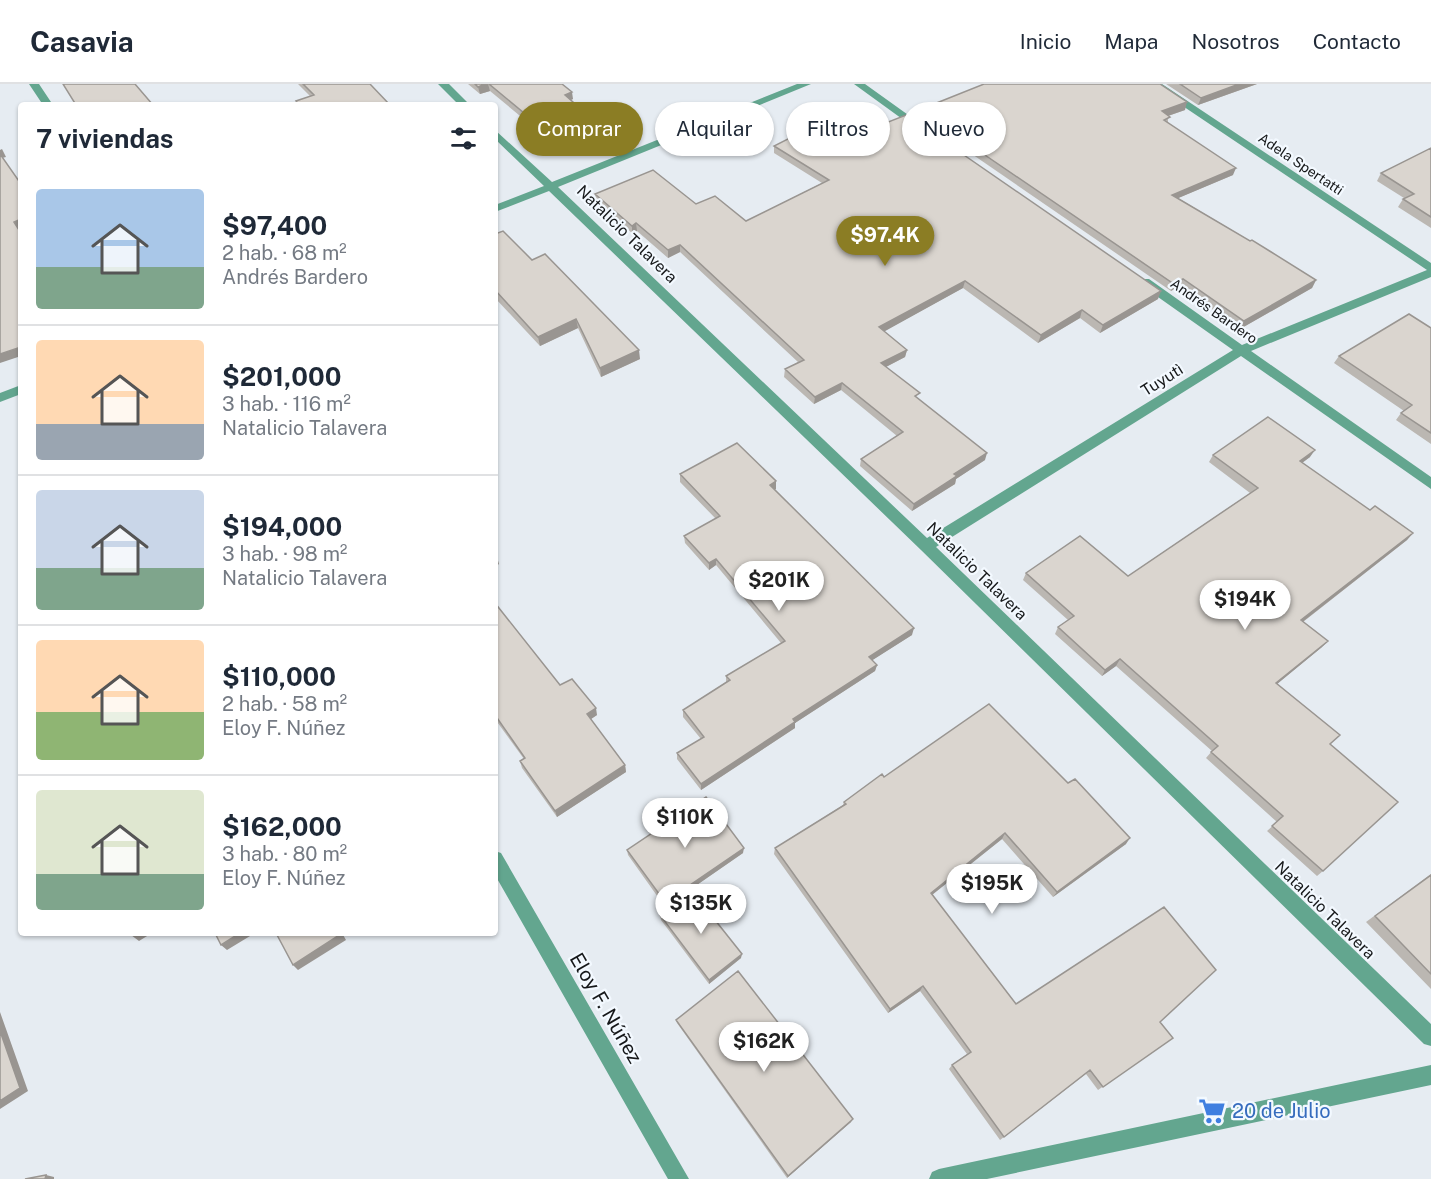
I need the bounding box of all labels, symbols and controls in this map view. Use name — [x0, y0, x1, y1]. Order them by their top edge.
text: Casavia — [30, 25, 134, 58]
text: Inicio — [1020, 29, 1071, 54]
text: Mapa — [1104, 29, 1158, 54]
text: Nosotros — [1191, 29, 1280, 54]
text: Contacto — [1313, 29, 1401, 54]
chip: Comprar — [516, 102, 643, 156]
chip: Alquilar — [655, 102, 774, 156]
chip: Filtros — [786, 102, 890, 156]
chip: Nuevo — [902, 102, 1006, 156]
icon: filters — [447, 122, 480, 155]
text: 7 viviendas — [36, 123, 174, 154]
street label: Adela Spertatti — [1256, 130, 1346, 198]
street label: Natalicio Talavera — [573, 181, 681, 287]
text: $97,400 — [222, 210, 327, 241]
icon: home — [84, 213, 156, 285]
pin: $97.4K — [836, 216, 934, 267]
text: $97.4K — [850, 223, 920, 247]
text: 2 hab. · 68 m² — [222, 241, 347, 265]
text: Andrés Bardero — [222, 265, 368, 289]
street label: Andrés Bardero — [1168, 275, 1261, 347]
street label: Tuyutì — [1138, 360, 1186, 400]
text: $201,000 — [222, 361, 341, 392]
icon: home — [84, 364, 156, 436]
text: 3 hab. · 116 m² — [222, 392, 351, 416]
text: Natalicio Talavera — [222, 416, 387, 440]
text: $194,000 — [222, 511, 342, 542]
icon: home — [84, 514, 156, 586]
street label: Natalicio Talavera — [923, 518, 1031, 624]
text: 3 hab. · 98 m² — [222, 542, 347, 566]
pin: $201K — [737, 561, 821, 612]
text: Natalicio Talavera — [222, 566, 387, 590]
text: $201K — [748, 568, 810, 592]
pin: $194K — [1203, 580, 1287, 631]
text: $194K — [1214, 587, 1276, 611]
text: $110,000 — [222, 661, 336, 692]
icon: home — [84, 664, 156, 736]
text: 2 hab. · 58 m² — [222, 692, 347, 716]
text: Eloy F. Núñez — [222, 716, 345, 740]
pin: $110K — [643, 798, 727, 849]
text: $110K — [656, 805, 714, 829]
text: $162,000 — [222, 811, 342, 842]
icon: home — [84, 814, 156, 886]
text: 3 hab. · 80 m² — [222, 842, 347, 866]
street label: Natalicio Talavera — [1271, 857, 1379, 963]
pin: $195K — [950, 864, 1034, 915]
text: Eloy F. Núñez — [222, 866, 345, 890]
text: $195K — [960, 871, 1024, 895]
pin: $135K — [659, 884, 743, 935]
text: $135K — [669, 891, 733, 915]
street label: Eloy F. Núñez — [565, 949, 647, 1067]
pin: $162K — [722, 1022, 806, 1073]
text: $162K — [733, 1029, 795, 1053]
supermarket icon: 20 de Julio — [1197, 1096, 1227, 1126]
place label: 20 de Julio — [1232, 1099, 1330, 1123]

